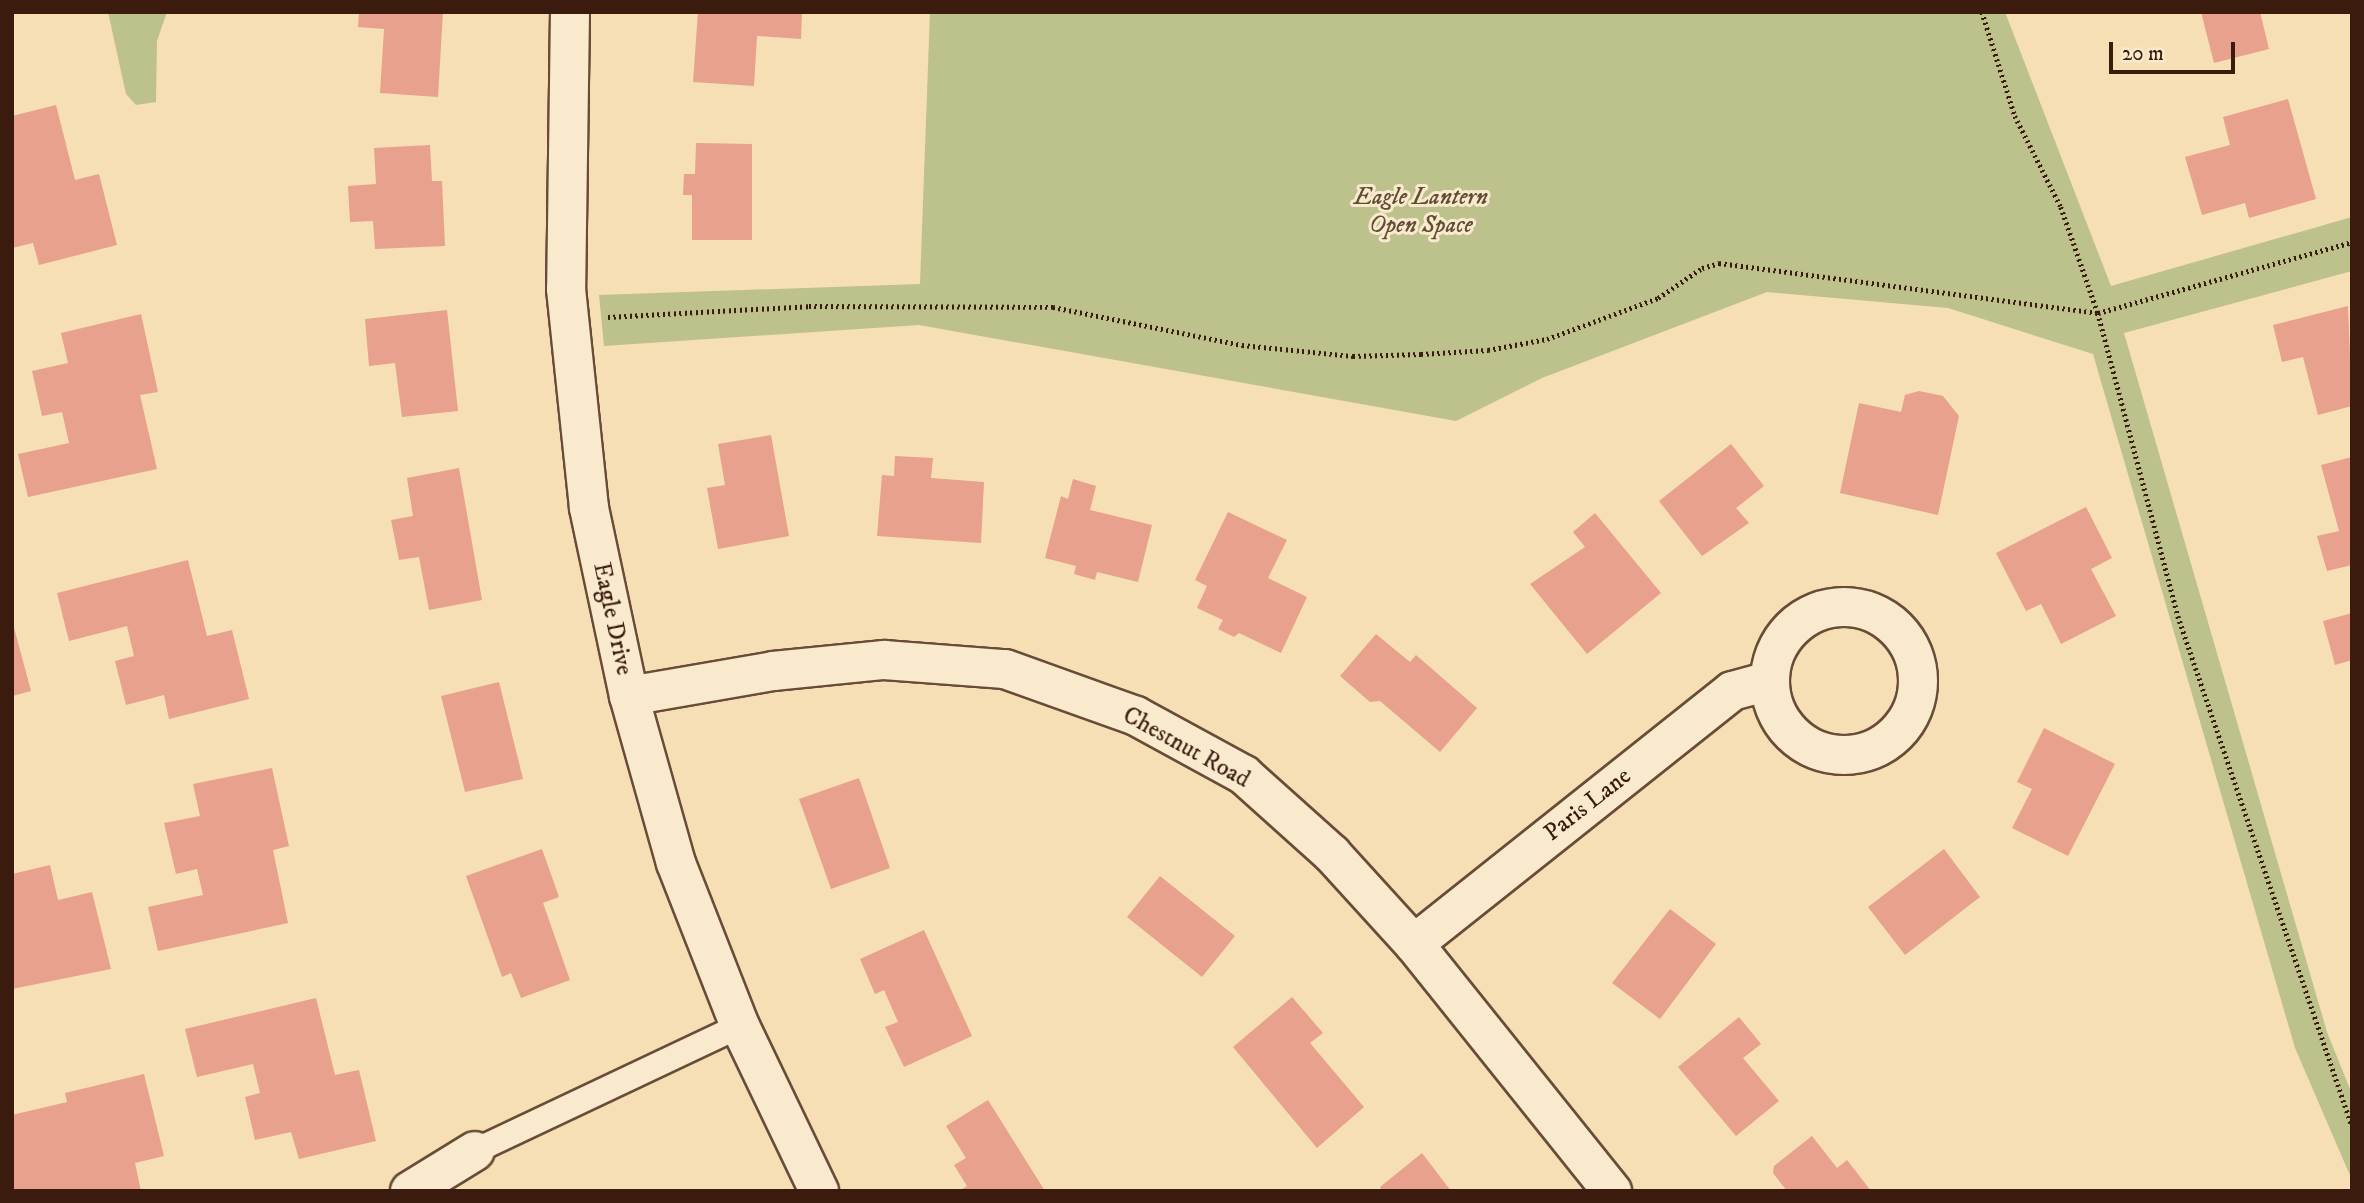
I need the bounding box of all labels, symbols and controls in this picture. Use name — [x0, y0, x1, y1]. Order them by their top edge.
scale bar — [2112, 28, 2238, 72]
text: 20 m — [2122, 41, 2164, 67]
park label: Eagle Lantern Open Space — [1354, 184, 1488, 240]
street label: Eagle Drive — [586, 560, 638, 678]
street label: Chestnut Road — [1118, 701, 1254, 795]
street label: Paris Lane — [1539, 762, 1637, 848]

